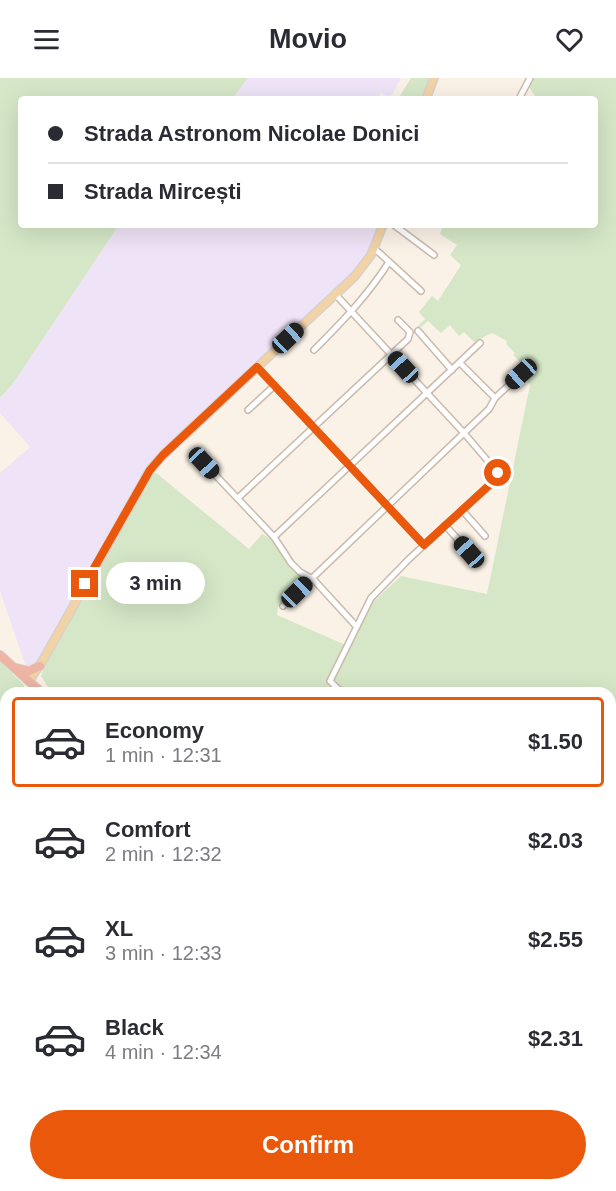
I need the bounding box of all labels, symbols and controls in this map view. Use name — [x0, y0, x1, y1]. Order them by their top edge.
icon: menu — [30, 23, 63, 56]
icon: heart — [553, 23, 586, 56]
text: Movio — [269, 24, 347, 54]
text: Strada Astronom Nicolae Donici — [84, 121, 419, 146]
text: Strada Mircești — [84, 179, 242, 204]
car — [269, 319, 307, 357]
car — [384, 348, 422, 386]
car — [502, 355, 540, 393]
car — [185, 444, 223, 482]
route start — [484, 459, 511, 486]
car — [450, 533, 488, 571]
callout: 3 min — [106, 563, 205, 605]
route end — [71, 570, 98, 597]
text: 3 min — [129, 572, 182, 594]
car — [278, 573, 316, 611]
icon: car — [33, 715, 87, 769]
text: Economy — [105, 718, 204, 743]
text: $1.50 — [528, 729, 583, 754]
text: 1 min · 12:31 — [105, 744, 222, 766]
icon: car — [33, 814, 87, 868]
text: Comfort — [105, 817, 191, 842]
text: $2.03 — [528, 828, 583, 853]
text: 2 min · 12:32 — [105, 843, 222, 865]
icon: car — [33, 913, 87, 967]
text: XL — [105, 916, 133, 941]
text: $2.55 — [528, 927, 583, 952]
text: 3 min · 12:33 — [105, 942, 222, 964]
icon: car — [33, 1012, 87, 1066]
text: Black — [105, 1015, 164, 1040]
text: $2.31 — [528, 1026, 583, 1051]
text: 4 min · 12:34 — [105, 1041, 222, 1063]
button: Confirm — [30, 1110, 586, 1179]

